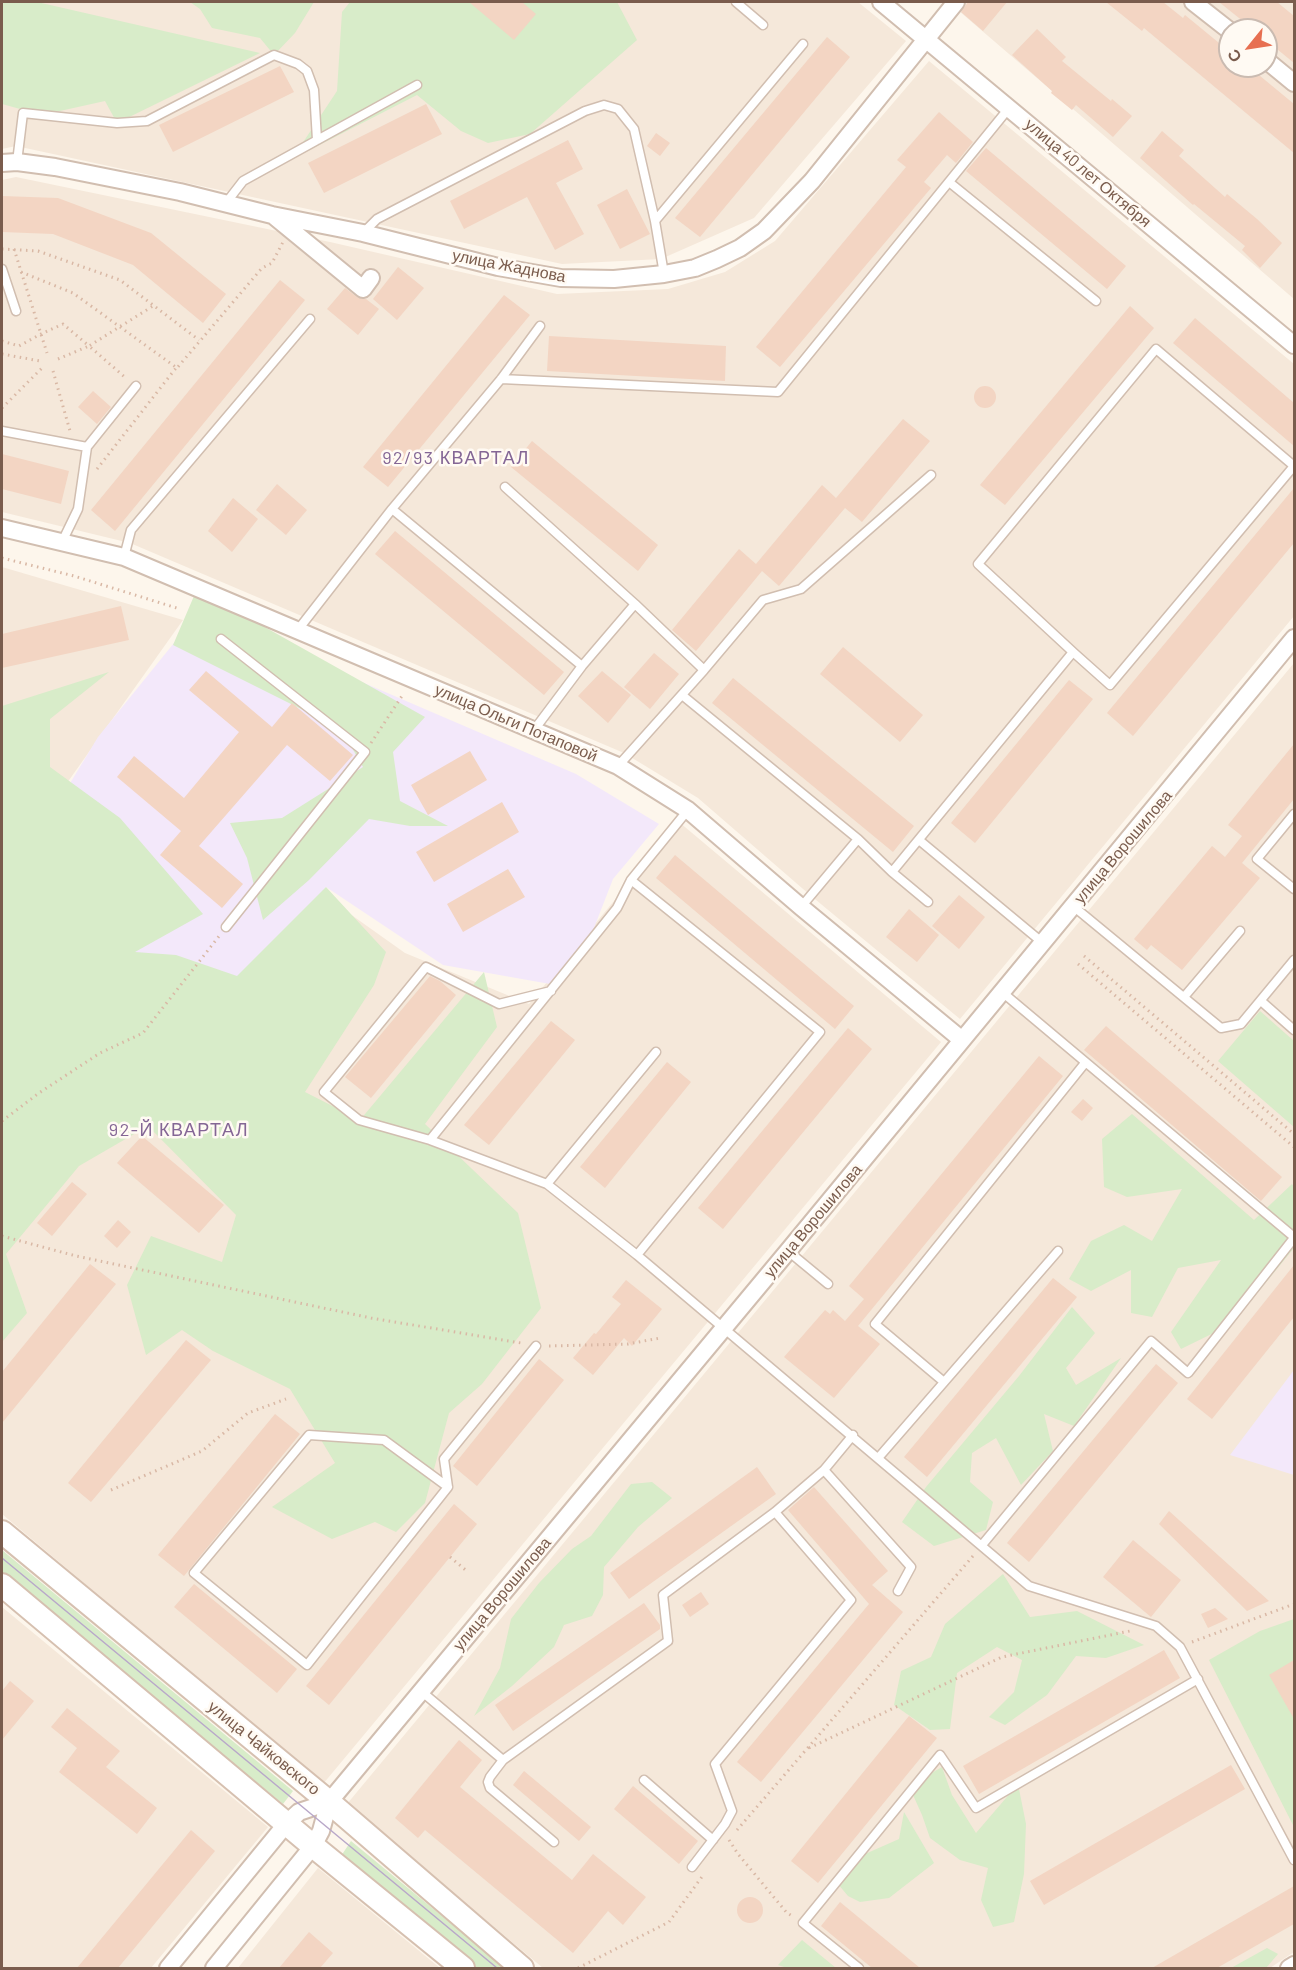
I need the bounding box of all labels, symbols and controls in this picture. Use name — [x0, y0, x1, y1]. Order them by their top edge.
north arrow — [1218, 18, 1278, 78]
text: С — [1223, 46, 1245, 66]
street label: улица 40 лет Октября — [1021, 115, 1155, 231]
street label: улица Жаднова — [451, 246, 567, 286]
district label: 92/93 КВАРТАЛ — [382, 447, 530, 469]
street label: улица Ольги Потаповой — [432, 680, 600, 766]
street label: улица Ворошилова — [1070, 786, 1176, 908]
district label: 92-Й КВАРТАЛ — [109, 1119, 249, 1141]
street label: улица Ворошилова — [760, 1160, 866, 1282]
street label: улица Ворошилова — [449, 1533, 555, 1655]
street label: улица Чайковского — [204, 1697, 324, 1799]

